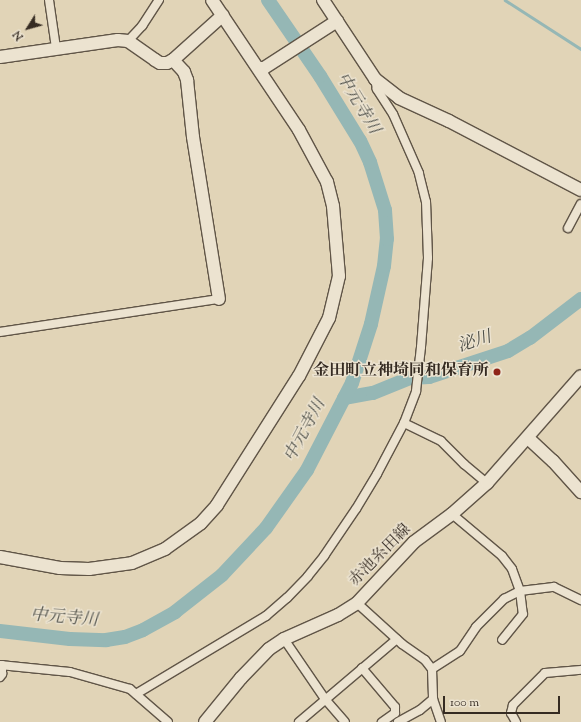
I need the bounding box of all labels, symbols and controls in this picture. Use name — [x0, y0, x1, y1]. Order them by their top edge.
north arrow — [8, 8, 48, 48]
text: N — [9, 27, 27, 44]
water label: 中元寺川 — [331, 70, 383, 138]
water label: 泌川 — [456, 328, 494, 358]
place label: 金田町立神埼同和保育所 — [313, 362, 489, 382]
marker: 金田町立神埼同和保育所 — [492, 367, 502, 377]
water label: 中元寺川 — [281, 396, 331, 466]
street label: 赤池糸田線 — [346, 521, 416, 591]
water label: 中元寺川 — [29, 606, 99, 632]
scale bar — [445, 688, 562, 714]
text: 100 m — [450, 694, 479, 712]

